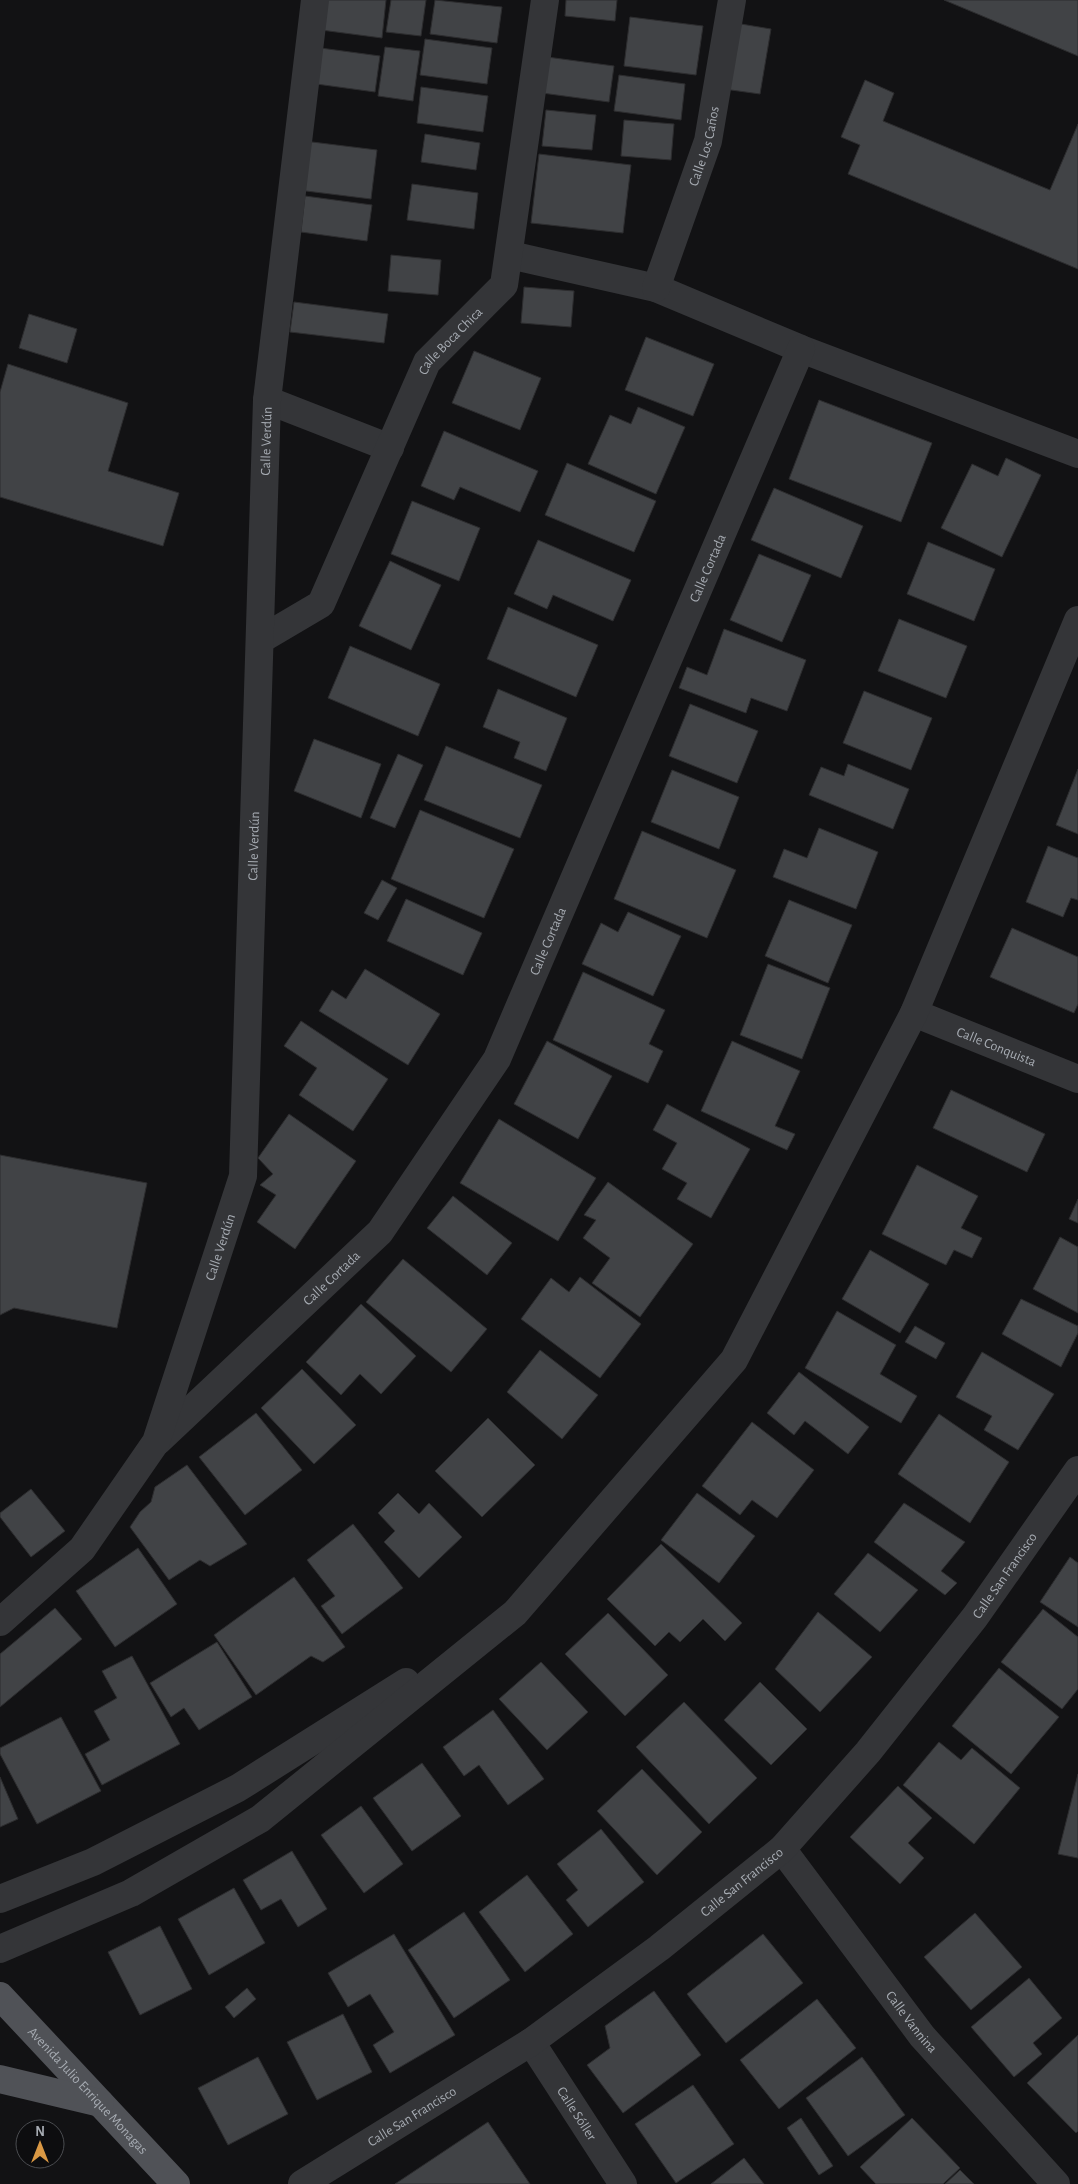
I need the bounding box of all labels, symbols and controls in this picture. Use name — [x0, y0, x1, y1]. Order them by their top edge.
street label: Calle Los Caños — [687, 105, 722, 188]
street label: Calle Boca Chica — [416, 305, 486, 377]
street label: Calle Verdún — [259, 406, 275, 476]
street label: Calle Cortada — [688, 532, 729, 604]
street label: Calle Verdún — [246, 811, 262, 881]
street label: Calle Cortada — [528, 905, 569, 978]
street label: Calle Conquista — [955, 1025, 1038, 1070]
street label: Calle Verdún — [203, 1212, 238, 1282]
street label: Calle Cortada — [301, 1248, 364, 1308]
street label: Calle San Francisco — [970, 1530, 1040, 1621]
street label: Calle San Francisco — [698, 1845, 786, 1920]
street label: Calle Vannina — [883, 1989, 940, 2056]
street label: Avenida Julio Enrique Monagas — [25, 2025, 150, 2157]
street label: Calle San Francisco — [365, 2084, 459, 2150]
street label: Calle Sóller — [554, 2085, 599, 2144]
north arrow — [15, 2119, 65, 2169]
text: N — [35, 2125, 45, 2139]

